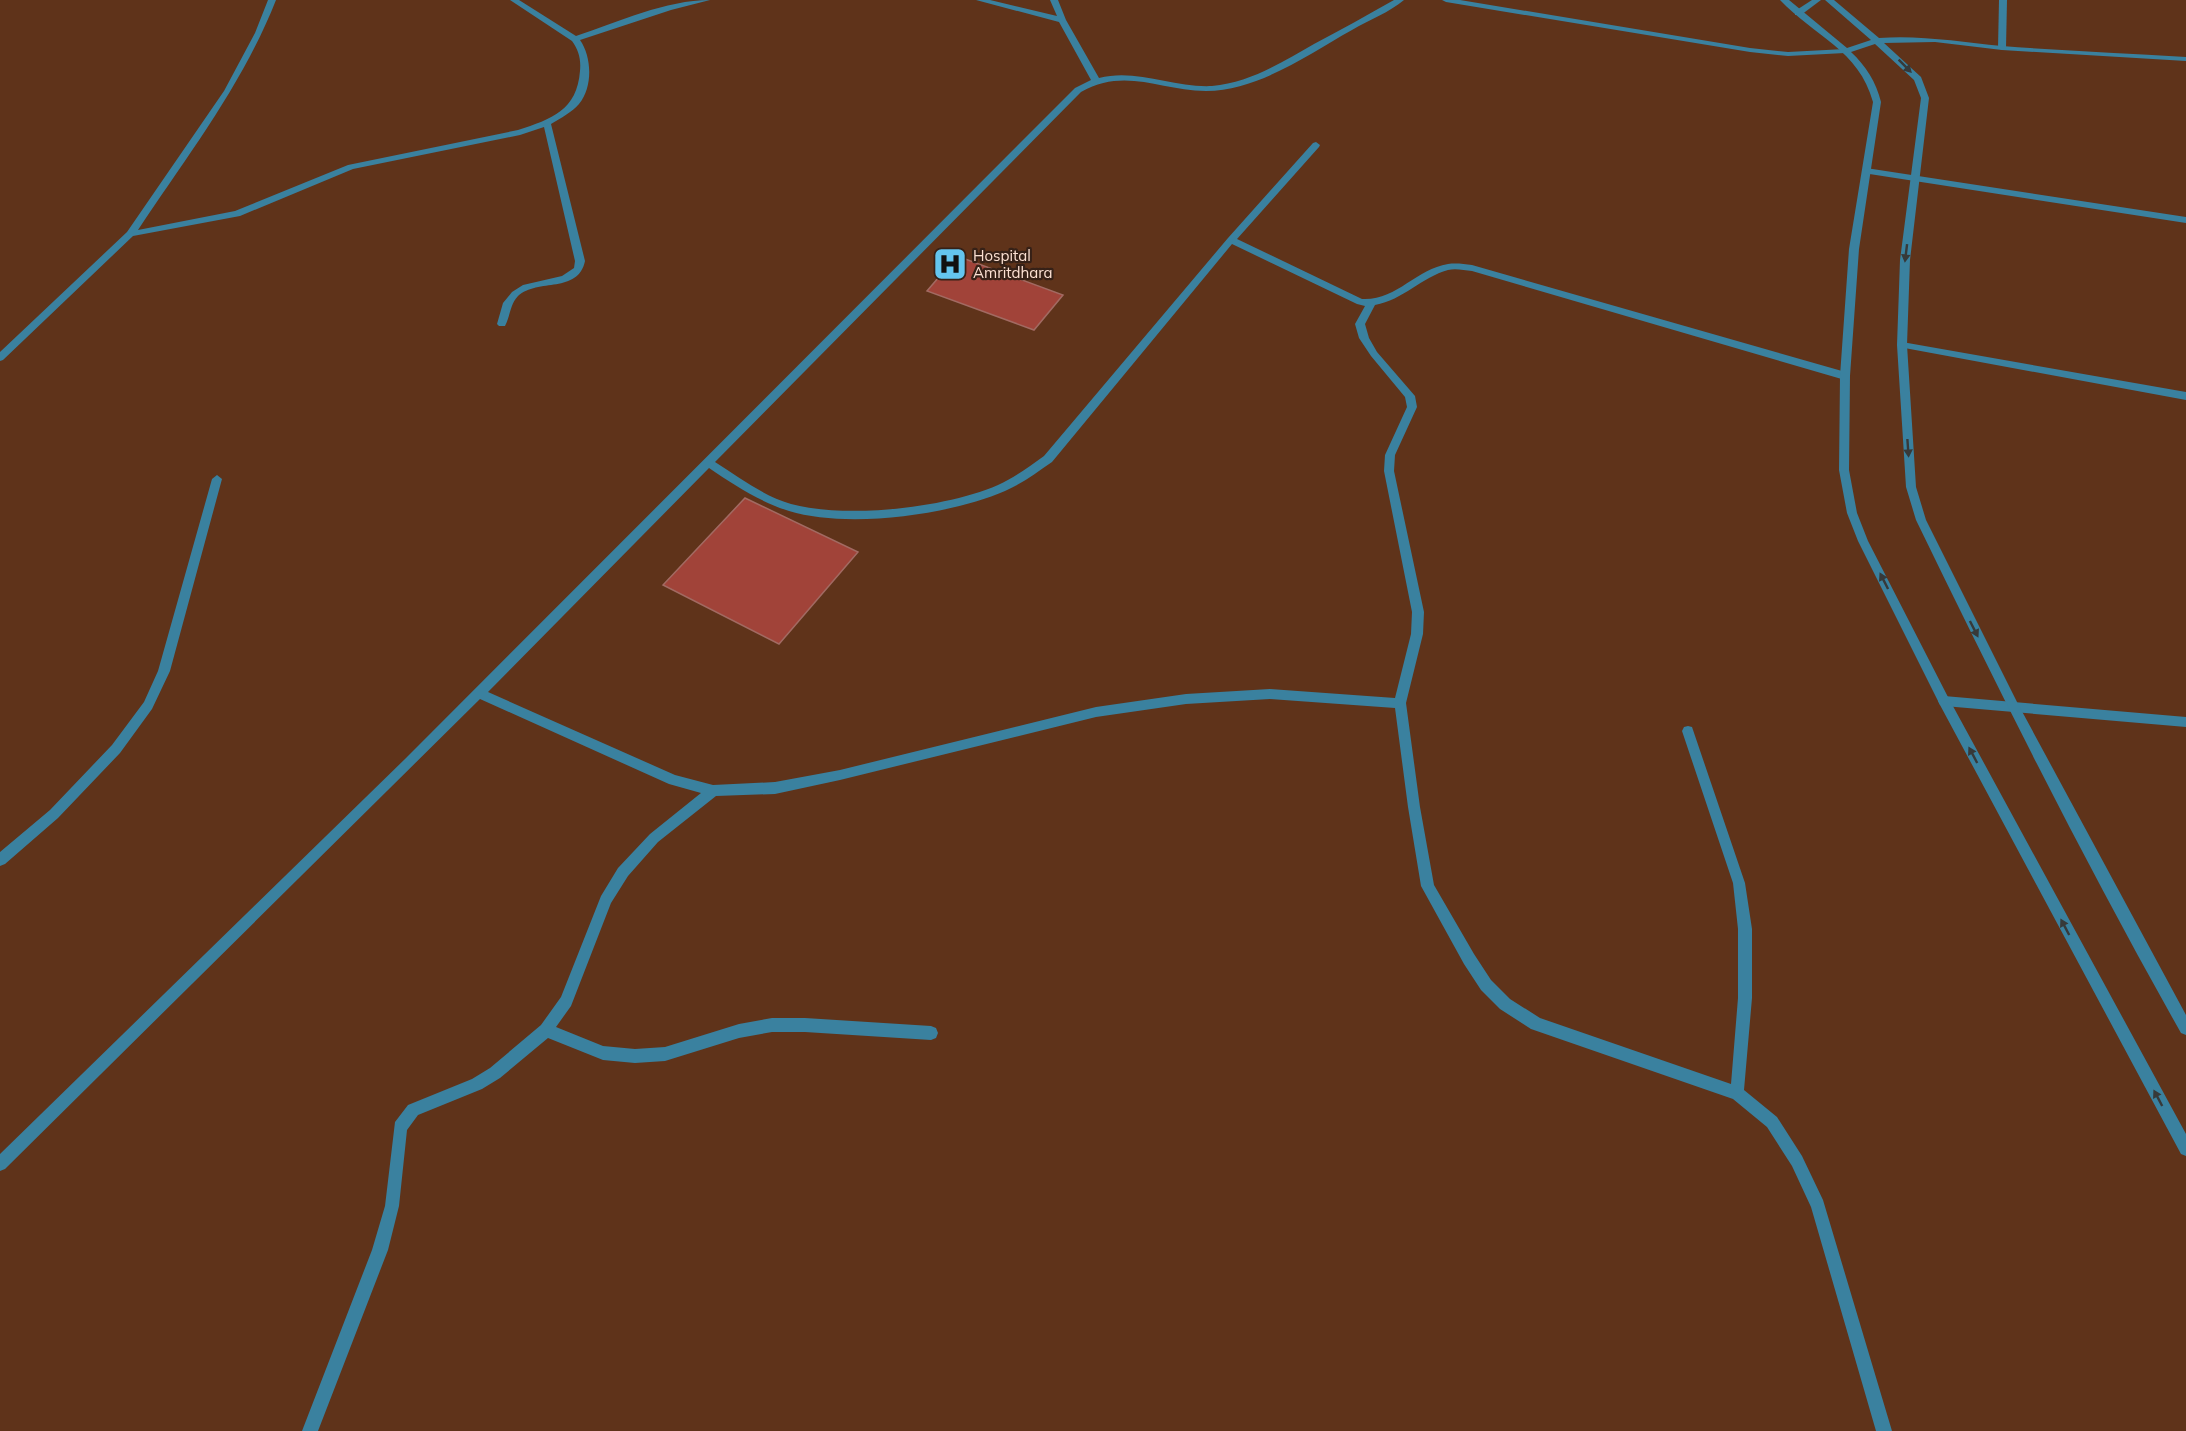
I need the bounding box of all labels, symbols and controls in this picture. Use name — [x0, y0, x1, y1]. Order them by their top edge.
one-way arrow — [1898, 59, 1912, 73]
one-way arrow — [1901, 244, 1911, 263]
hospital icon: Hospital Amritdhara — [932, 246, 968, 282]
place label: Hospital Amritdhara — [973, 246, 1053, 282]
one-way arrow — [1903, 438, 1912, 457]
one-way arrow — [1879, 573, 1889, 590]
one-way arrow — [1969, 621, 1979, 638]
one-way arrow — [1968, 746, 1978, 763]
one-way arrow — [2060, 918, 2070, 935]
one-way arrow — [2153, 1089, 2163, 1106]

